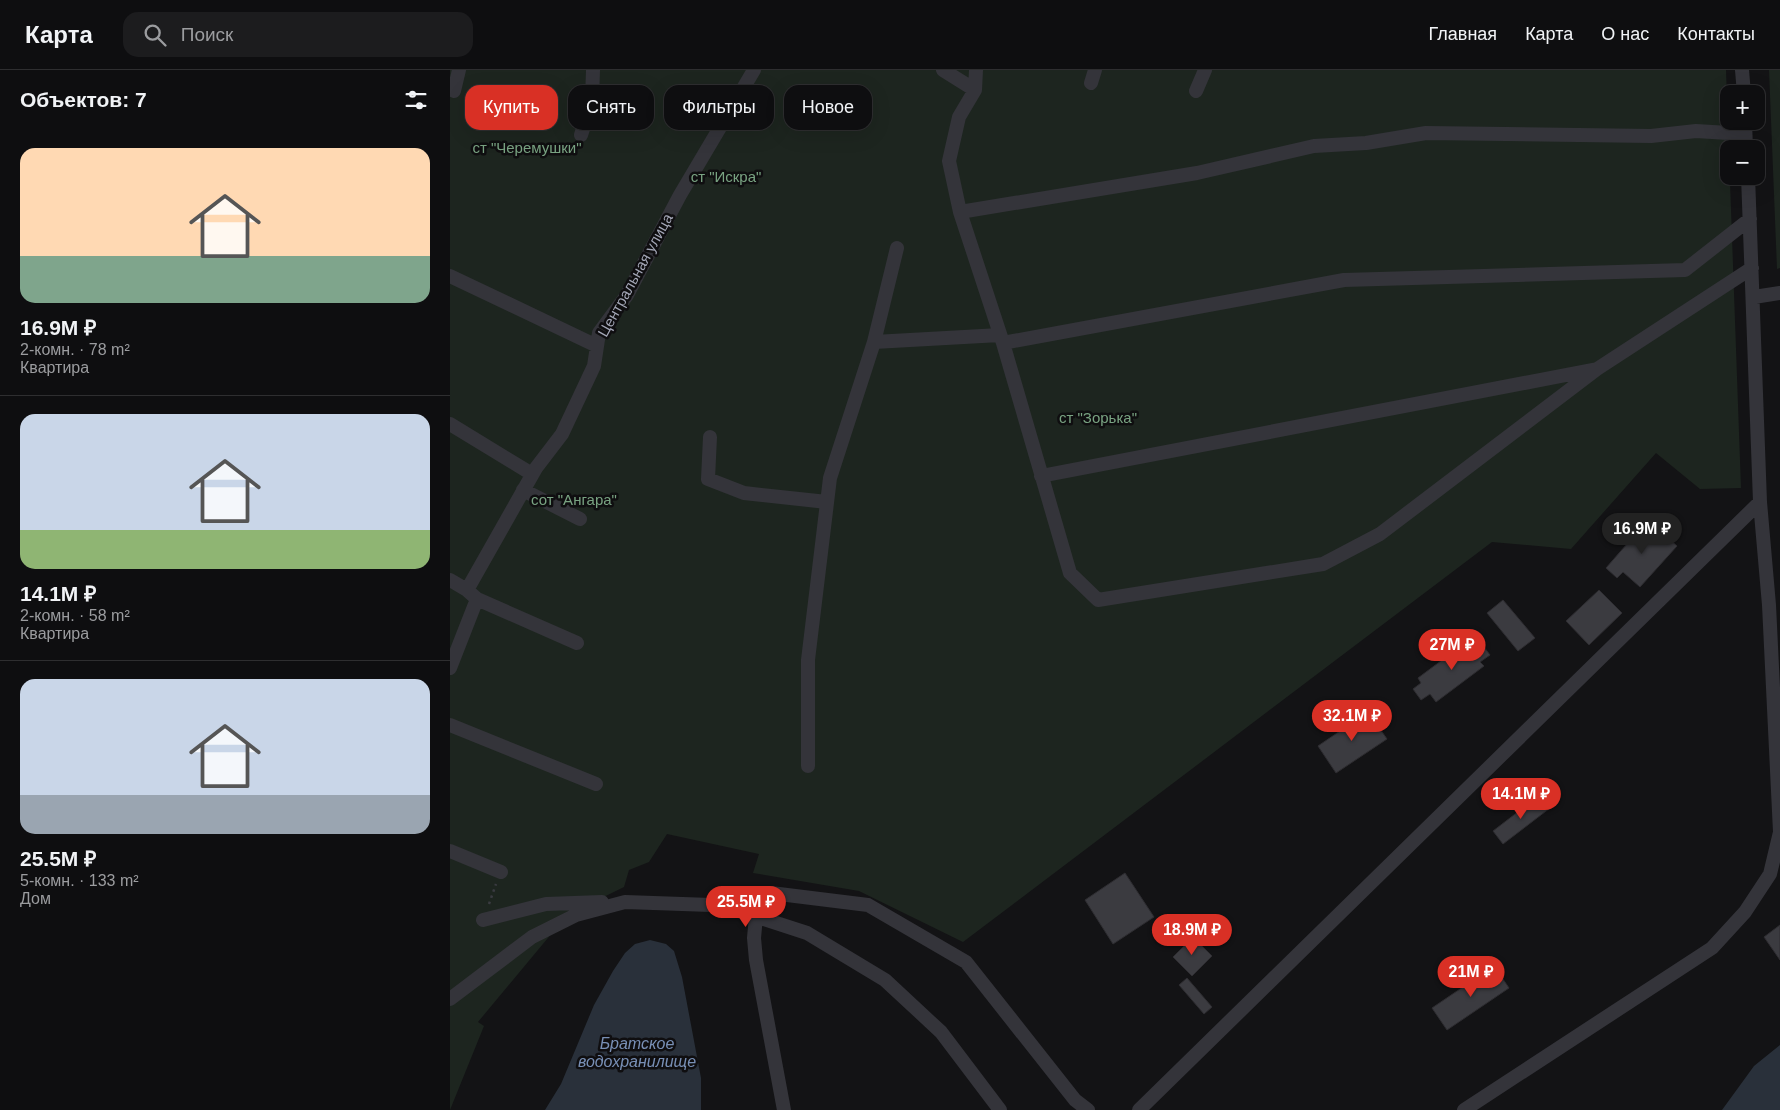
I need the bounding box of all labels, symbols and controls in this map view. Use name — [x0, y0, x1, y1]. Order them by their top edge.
search box — [123, 12, 473, 57]
text: Карта — [25, 21, 93, 48]
icon: search — [141, 21, 169, 49]
text: Поиск — [181, 24, 233, 45]
text: Главная — [1429, 24, 1497, 44]
text: Карта — [1525, 24, 1573, 44]
text: О нас — [1601, 24, 1649, 44]
text: Контакты — [1677, 24, 1755, 44]
chip: Купить — [465, 85, 558, 130]
chip: Снять — [568, 85, 654, 130]
chip: Фильтры — [664, 85, 774, 130]
chip: Новое — [784, 85, 872, 130]
map controls — [1720, 85, 1765, 185]
button: + — [1720, 85, 1765, 130]
icon: filters — [402, 86, 430, 114]
text: Объектов: 7 — [20, 88, 147, 111]
park label: ст "Черемушки" — [472, 139, 582, 156]
button: − — [1720, 140, 1765, 185]
park label: ст "Искра" — [691, 168, 761, 185]
icon: home — [180, 181, 270, 271]
street label: Центральная улица — [594, 210, 676, 339]
text: 16.9M ₽ — [20, 316, 96, 339]
text: 2-комн. · 78 m² — [20, 341, 130, 358]
text: Квартира — [20, 359, 89, 376]
park label: ст "Зорька" — [1059, 409, 1137, 426]
icon: home — [180, 446, 270, 536]
park label: сот "Ангара" — [531, 491, 617, 508]
pin: 16.9M ₽ — [1596, 512, 1688, 555]
text: 16.9M ₽ — [1613, 520, 1671, 537]
text: 14.1M ₽ — [20, 582, 96, 605]
text: 2-комн. · 58 m² — [20, 607, 130, 624]
text: Квартира — [20, 625, 89, 642]
pin: 27M ₽ — [1417, 628, 1487, 671]
text: 27M ₽ — [1430, 636, 1474, 653]
pin: 32.1M ₽ — [1306, 700, 1398, 742]
text: 32.1M ₽ — [1323, 707, 1381, 724]
icon: home — [180, 711, 270, 801]
pin: 14.1M ₽ — [1475, 778, 1567, 820]
text: 14.1M ₽ — [1492, 785, 1550, 802]
text: 25.5M ₽ — [20, 847, 96, 870]
text: 5-комн. · 133 m² — [20, 872, 139, 889]
pin: 25.5M ₽ — [700, 886, 792, 928]
text: Дом — [20, 890, 51, 907]
text: 25.5M ₽ — [717, 893, 775, 910]
pin: 18.9M ₽ — [1146, 914, 1238, 956]
text: 18.9M ₽ — [1163, 921, 1221, 938]
pin: 21M ₽ — [1436, 956, 1506, 998]
text: 21M ₽ — [1449, 963, 1493, 980]
water label: Братское водохранилище — [578, 1035, 696, 1070]

